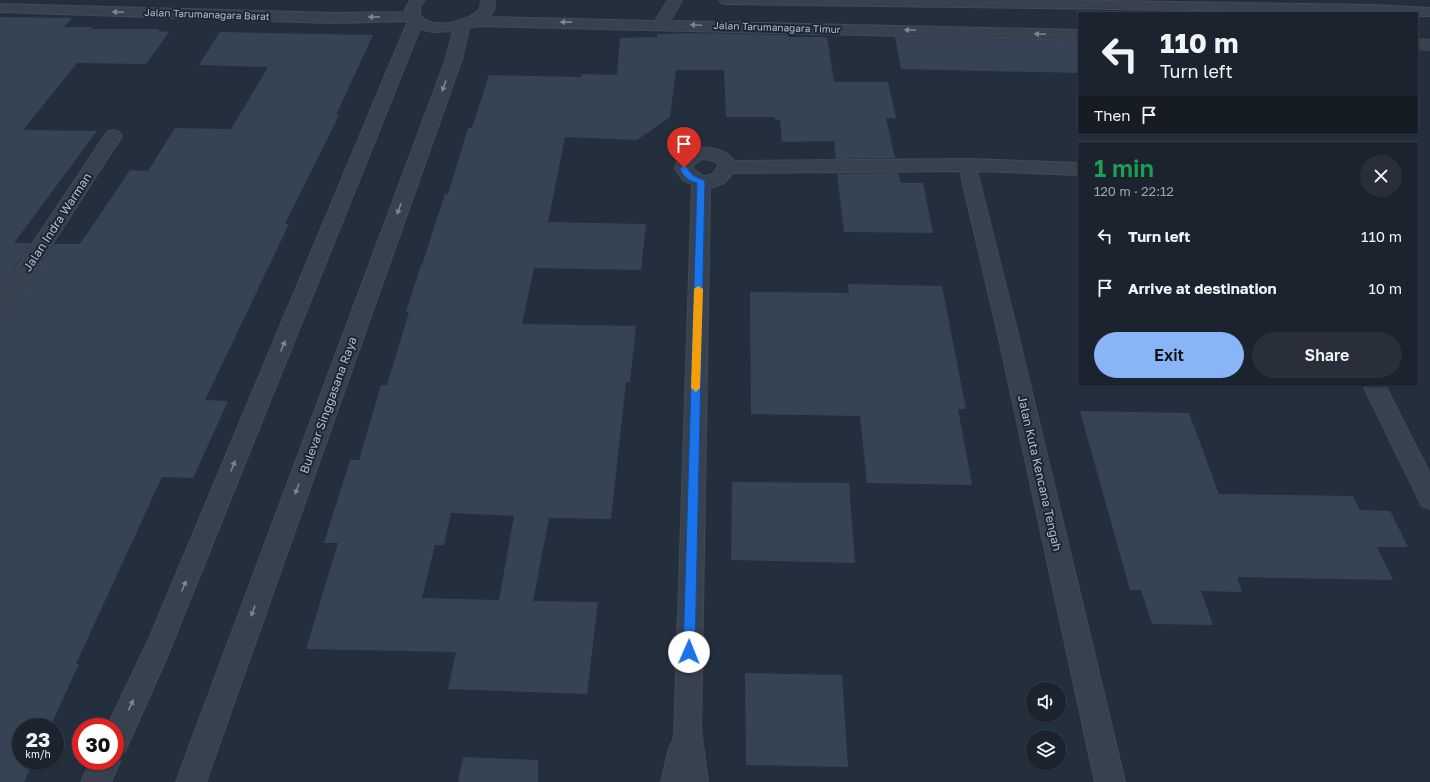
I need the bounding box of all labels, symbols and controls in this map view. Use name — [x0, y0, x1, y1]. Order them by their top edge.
street label: Jalan Tarumanagara Barat — [144, 6, 270, 22]
one-way arrow — [112, 8, 124, 15]
one-way arrow — [367, 14, 380, 20]
one-way arrow — [559, 19, 572, 25]
street label: Jalan Tarumanagara Timur — [713, 19, 841, 35]
one-way arrow — [689, 22, 702, 28]
text: 110 m — [1160, 26, 1239, 59]
one-way arrow — [904, 27, 916, 34]
icon: left — [1094, 28, 1146, 80]
one-way arrow — [1033, 31, 1046, 37]
text: Turn left — [1160, 60, 1233, 82]
one-way arrow — [440, 81, 446, 93]
icon: arrive — [1138, 104, 1160, 126]
text: Then — [1094, 106, 1130, 124]
pin — [667, 127, 701, 168]
icon: arrive — [673, 133, 695, 155]
text: 1 min — [1094, 153, 1154, 182]
button: close — [1360, 155, 1402, 197]
street label: Jalan Indra Warman — [20, 170, 94, 274]
text: 120 m · 22:12 — [1094, 183, 1174, 199]
one-way arrow — [396, 203, 402, 215]
icon: left — [1094, 225, 1116, 247]
text: Turn left — [1128, 227, 1190, 245]
text: 110 m — [1361, 227, 1402, 245]
icon: arrive — [1094, 277, 1116, 299]
text: Arrive at destination — [1128, 279, 1277, 297]
text: 10 m — [1368, 279, 1402, 297]
button: Exit — [1094, 332, 1244, 378]
button: Share — [1252, 332, 1402, 378]
street label: Bulevar Singgasana Raya — [296, 335, 360, 475]
one-way arrow — [280, 339, 286, 351]
street label: Jalan Kuta Kencana Tengah — [1015, 394, 1065, 552]
one-way arrow — [231, 460, 237, 472]
one-way arrow — [294, 483, 300, 495]
one-way arrow — [181, 580, 187, 592]
one-way arrow — [250, 605, 256, 617]
position arrow — [668, 631, 710, 673]
map controls — [1026, 682, 1066, 770]
button: sound — [1026, 682, 1066, 722]
one-way arrow — [129, 699, 135, 711]
speed limit sign: 30 — [72, 718, 124, 770]
text: 23 — [26, 727, 50, 751]
button: layers — [1026, 730, 1066, 770]
text: km/h — [25, 748, 51, 760]

